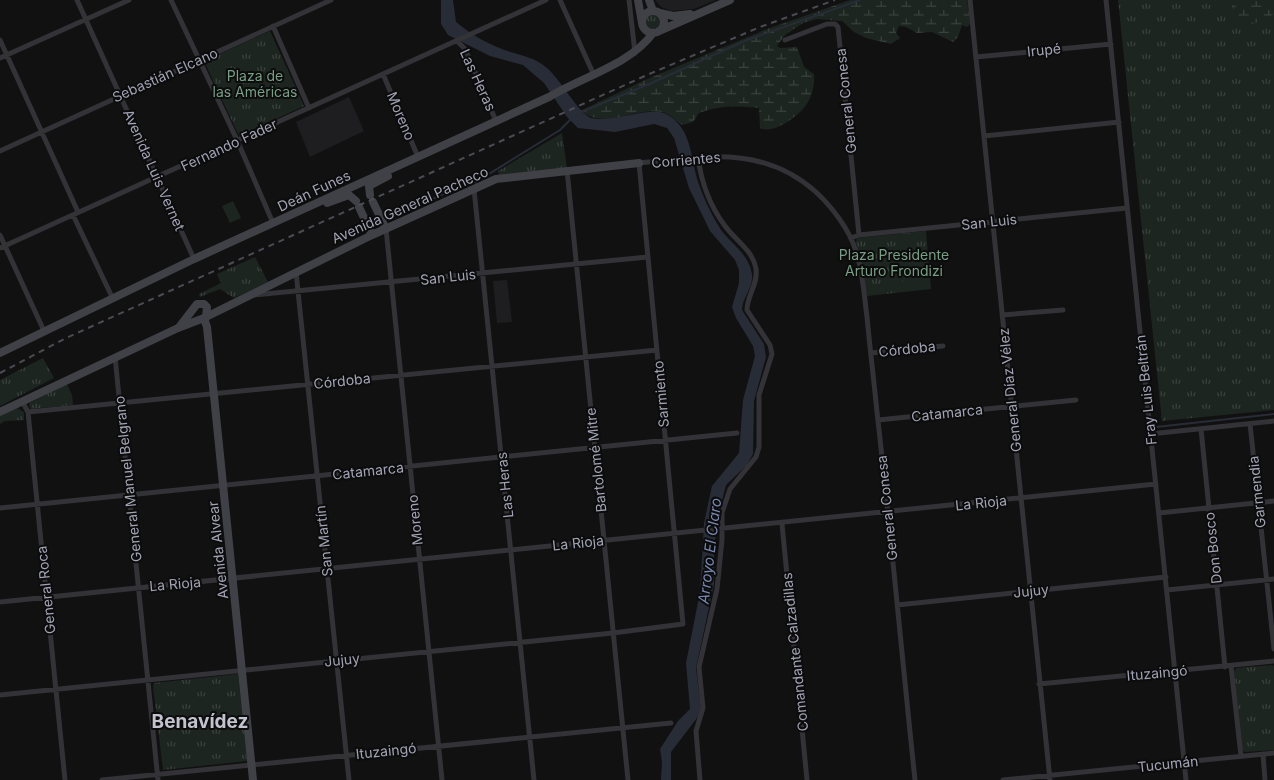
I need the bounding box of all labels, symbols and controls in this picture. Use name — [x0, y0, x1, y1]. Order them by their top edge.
street label: Irupé — [1026, 39, 1062, 60]
street label: Sebastián Elcano — [109, 44, 220, 105]
street label: Las Heras — [457, 46, 500, 113]
street label: General Conesa — [832, 48, 859, 155]
park label: Plaza de las Américas — [213, 67, 297, 100]
street label: Moreno — [384, 89, 419, 143]
street label: Avenida Luis Vernet — [120, 106, 189, 233]
street label: Fernando Fader — [178, 115, 280, 174]
street label: Corrientes — [651, 148, 721, 171]
street label: Avenida General Pacheco — [329, 162, 491, 247]
street label: Deán Funes — [275, 166, 353, 215]
street label: San Luis — [960, 210, 1018, 233]
park label: Plaza Presidente Arturo Frondizi — [839, 246, 949, 279]
street label: San Luis — [419, 265, 477, 288]
street label: General Díaz Vélez — [995, 327, 1024, 453]
street label: Fray Luis Beltrán — [1131, 334, 1160, 446]
street label: Córdoba — [878, 337, 936, 360]
street label: Sarmiento — [649, 360, 672, 428]
street label: Córdoba — [313, 369, 371, 392]
street label: General Manuel Belgrano — [110, 395, 145, 563]
street label: Catamarca — [910, 400, 984, 425]
street label: Bartolomé Mitre — [582, 407, 609, 513]
street label: Las Heras — [493, 451, 516, 519]
street label: General Conesa — [873, 455, 900, 562]
street label: Garmendia — [1244, 455, 1269, 529]
street label: Catamarca — [331, 458, 405, 483]
street label: La Rioja — [954, 491, 1008, 514]
street label: Moreno — [403, 494, 426, 546]
water label: Arroyo El Claro — [693, 497, 725, 606]
street label: Avenida Alvear — [204, 500, 231, 600]
street label: San Martín — [311, 505, 336, 577]
street label: Don Bosco — [1200, 511, 1225, 585]
street label: La Rioja — [551, 531, 605, 554]
street label: General Roca — [32, 545, 59, 635]
street label: Comandante Calzadillas — [778, 572, 811, 732]
street label: La Rioja — [148, 573, 201, 594]
street label: Jujuy — [1012, 580, 1050, 601]
street label: Jujuy — [323, 649, 361, 670]
street label: Ituzaingó — [1126, 661, 1188, 684]
district label: Benavídez — [152, 710, 248, 733]
street label: Ituzaingó — [355, 739, 417, 762]
street label: Tucumán — [1137, 752, 1199, 775]

